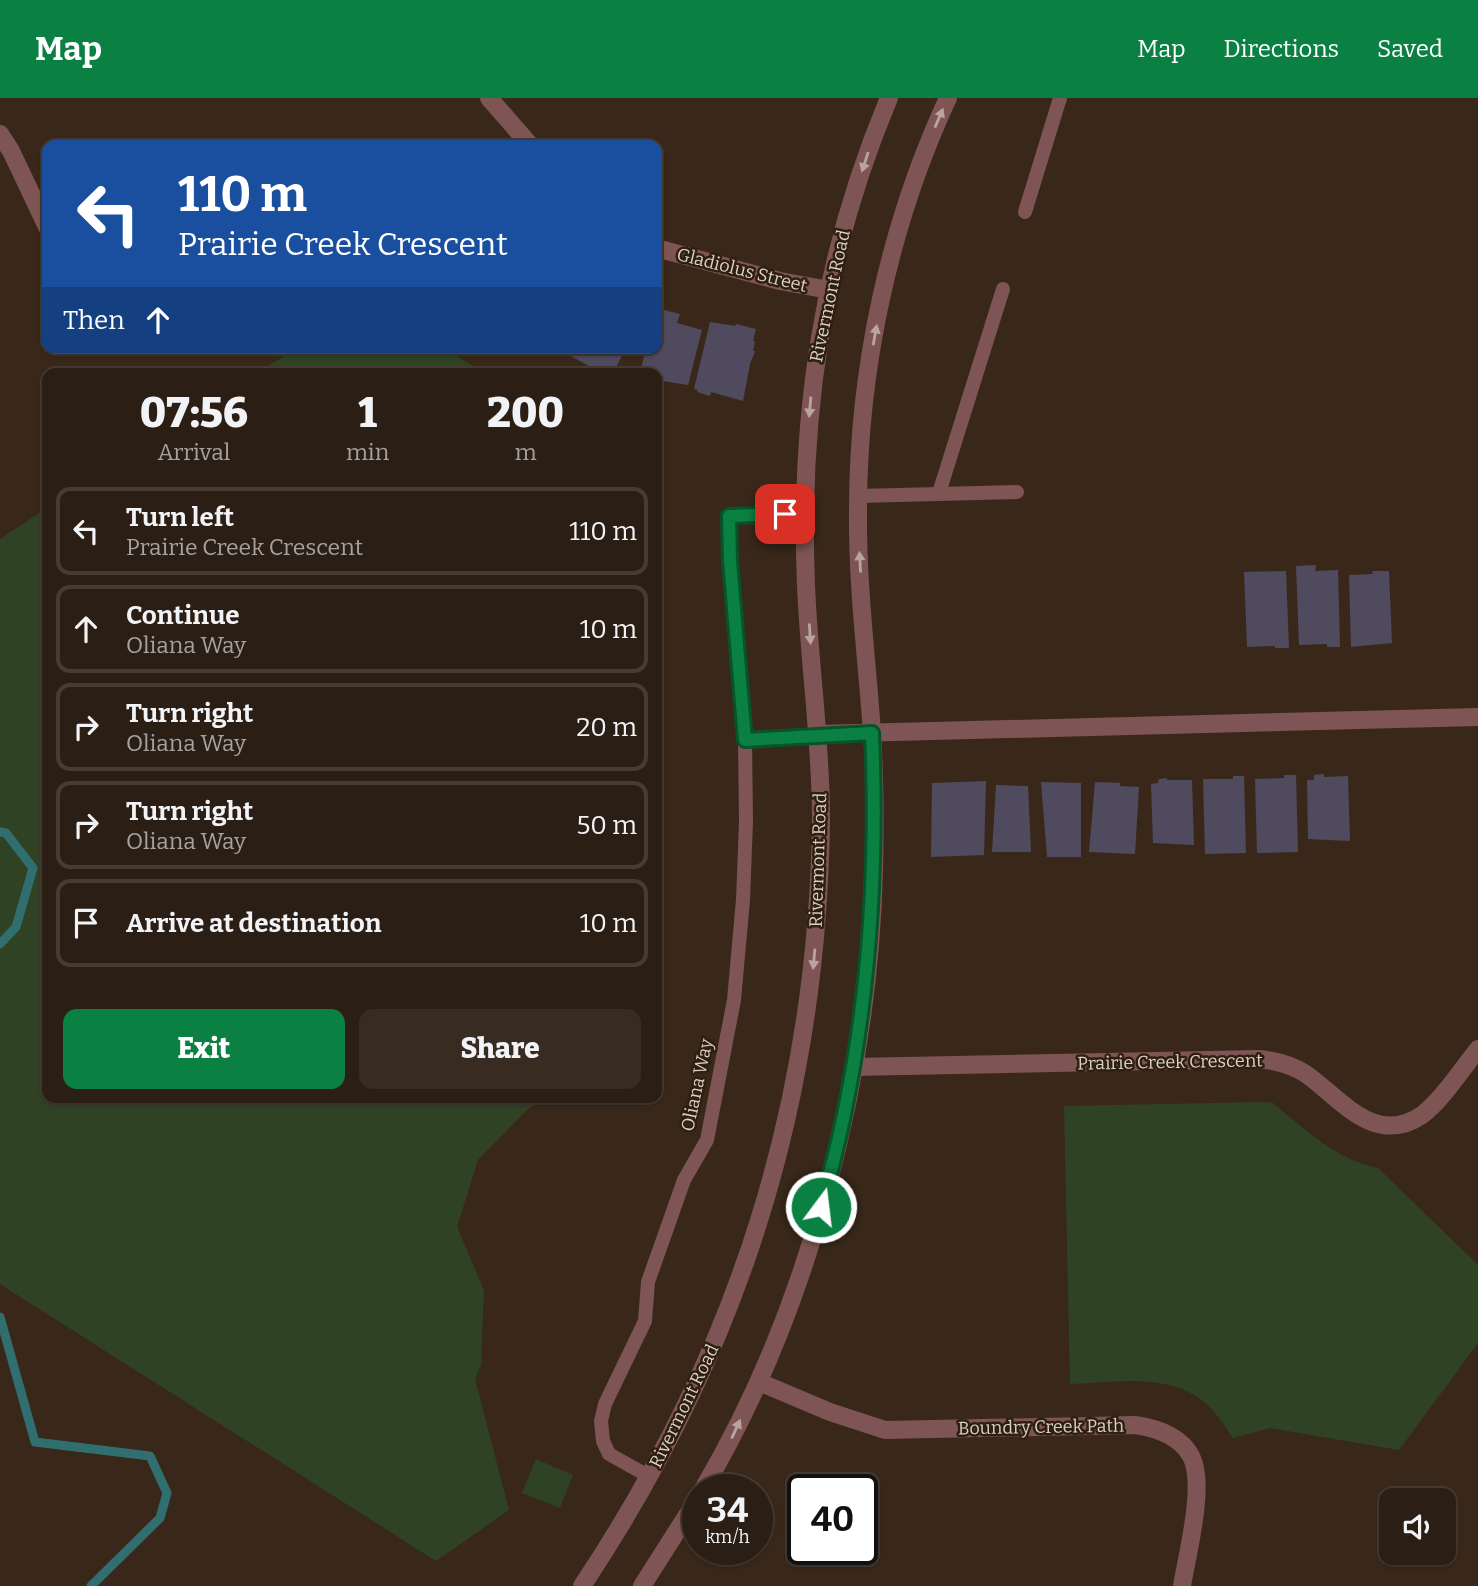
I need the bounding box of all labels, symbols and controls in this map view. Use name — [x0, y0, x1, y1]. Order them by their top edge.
text: Map — [35, 29, 102, 69]
text: Map — [1137, 35, 1186, 63]
text: Directions — [1224, 35, 1339, 63]
text: Saved — [1377, 35, 1443, 63]
one-way arrow — [934, 107, 945, 128]
one-way arrow — [859, 151, 869, 172]
text: 110 m — [178, 165, 307, 224]
icon: left — [63, 168, 154, 259]
text: Prairie Creek Crescent — [178, 225, 508, 263]
street label: Rivermont Road — [805, 228, 855, 364]
street label: Gladiolus Street — [675, 243, 810, 297]
icon: ahead — [139, 301, 177, 339]
text: Then — [63, 305, 125, 336]
one-way arrow — [870, 324, 881, 346]
text: 07:56 — [140, 388, 248, 438]
text: 1 — [358, 388, 377, 438]
text: 200 — [487, 388, 564, 438]
one-way arrow — [804, 396, 815, 418]
text: Arrival — [158, 438, 230, 466]
text: min — [346, 438, 389, 466]
text: m — [515, 438, 537, 466]
pin — [755, 484, 815, 544]
icon: arrive — [766, 495, 804, 533]
text: Turn left — [126, 502, 234, 533]
icon: left — [67, 512, 105, 550]
text: 110 m — [569, 516, 637, 547]
text: Prairie Creek Crescent — [126, 533, 363, 561]
one-way arrow — [854, 551, 865, 573]
text: Continue — [126, 600, 240, 631]
icon: ahead — [67, 610, 105, 648]
text: 10 m — [580, 614, 637, 645]
one-way arrow — [805, 623, 816, 645]
text: Oliana Way — [126, 631, 246, 659]
text: Turn right — [126, 698, 253, 729]
icon: right — [67, 708, 105, 746]
text: 20 m — [576, 712, 637, 743]
text: Oliana Way — [126, 729, 246, 757]
street label: Rivermont Road — [805, 792, 831, 928]
text: Turn right — [126, 796, 253, 827]
icon: right — [67, 806, 105, 844]
text: 50 m — [576, 810, 637, 841]
text: Oliana Way — [126, 827, 246, 855]
icon: arrive — [67, 904, 105, 942]
text: Arrive at destination — [126, 908, 381, 939]
text: 10 m — [580, 908, 637, 939]
one-way arrow — [808, 948, 819, 970]
button: Exit — [63, 1009, 345, 1089]
button: Share — [359, 1009, 641, 1089]
street label: Oliana Way — [676, 1036, 718, 1133]
street label: Prairie Creek Crescent — [1077, 1049, 1263, 1075]
position arrow — [784, 1170, 858, 1244]
street label: Rivermont Road — [645, 1340, 724, 1471]
street label: Boundry Creek Path — [958, 1415, 1124, 1439]
one-way arrow — [731, 1419, 742, 1440]
speed limit sign: 40 — [787, 1474, 878, 1565]
map controls — [1379, 1488, 1456, 1565]
button: sound — [1379, 1488, 1456, 1565]
text: 34 — [707, 1489, 748, 1531]
text: km/h — [705, 1526, 750, 1548]

